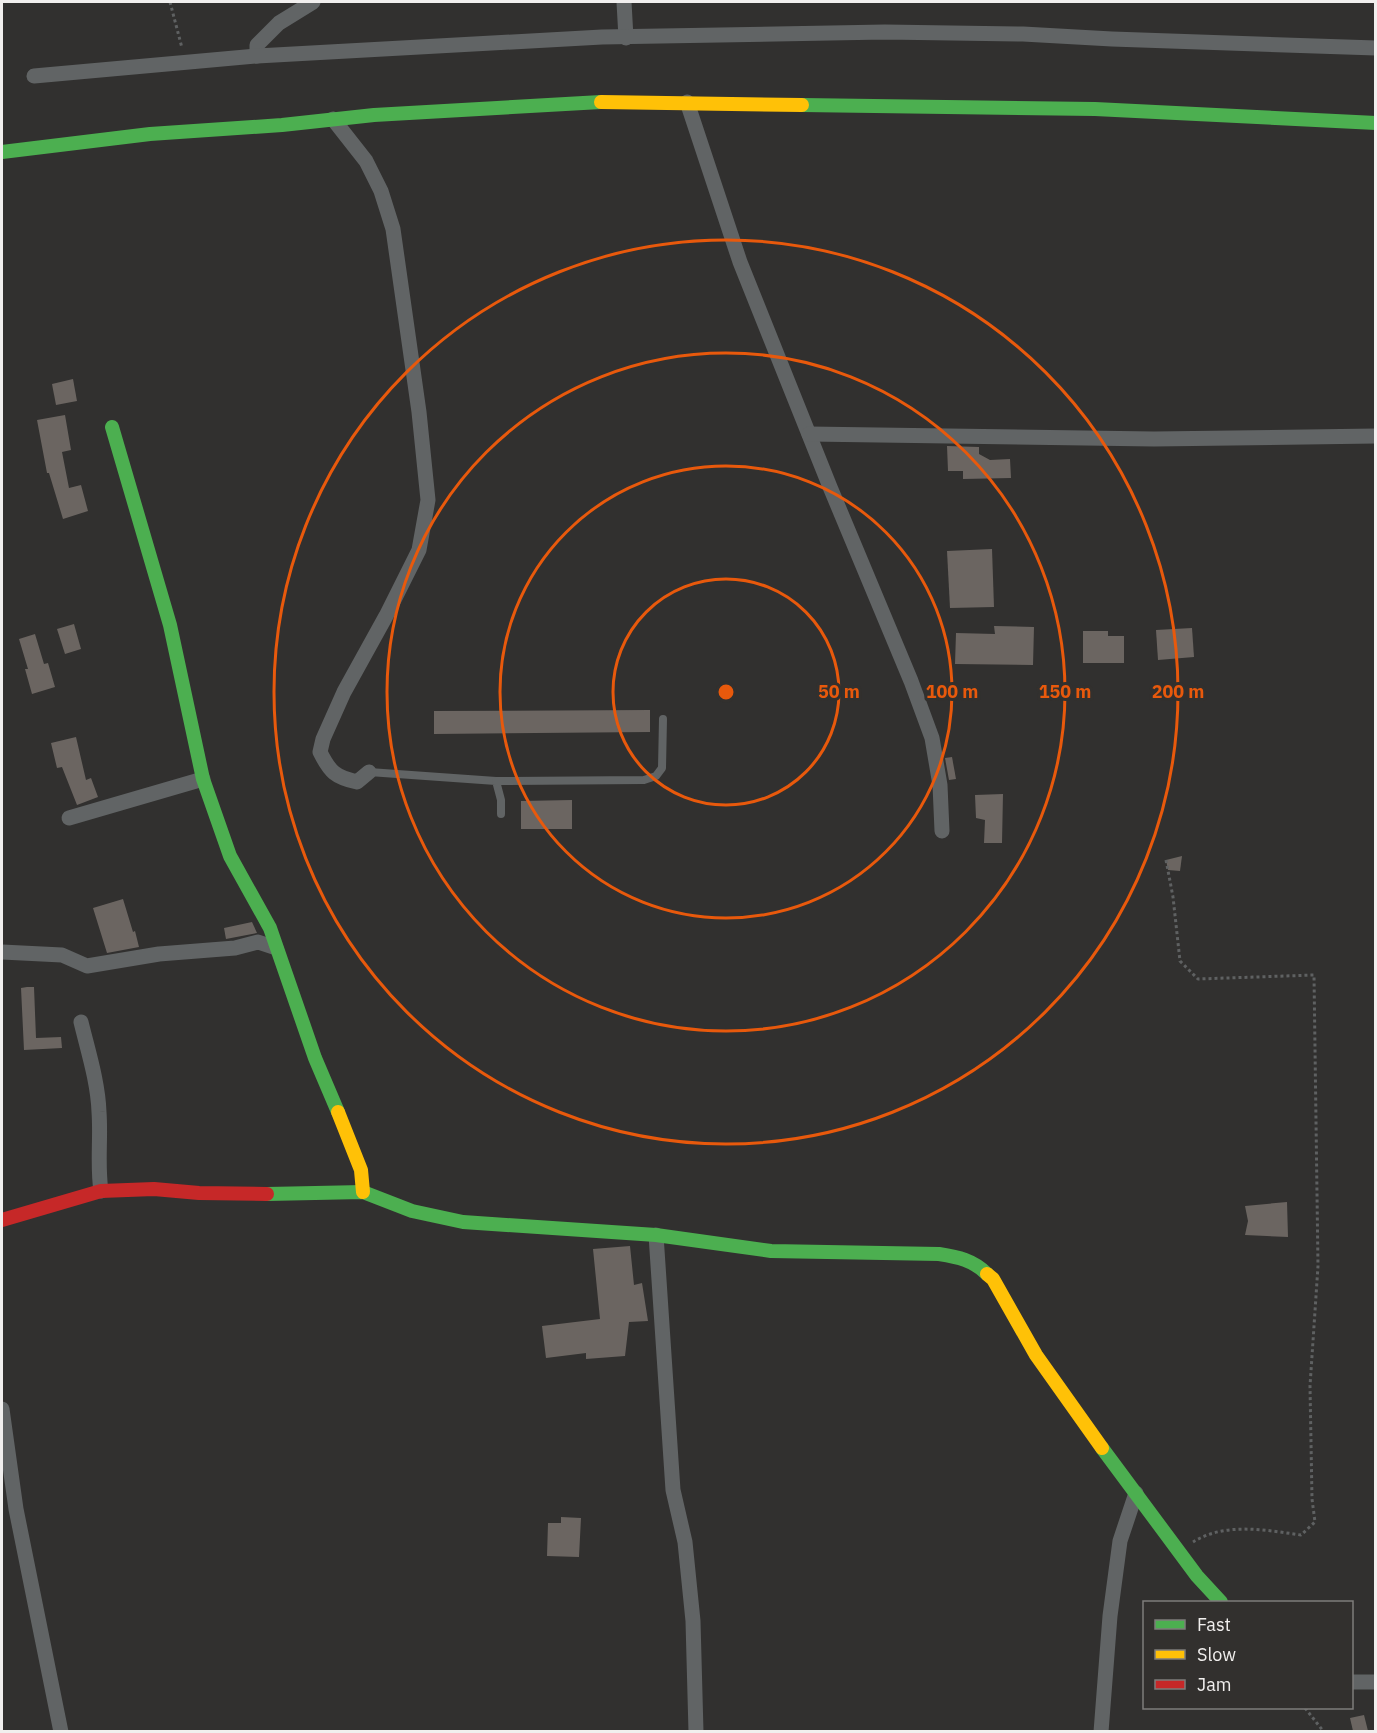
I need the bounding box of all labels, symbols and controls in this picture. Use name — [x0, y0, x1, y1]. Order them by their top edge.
text: 50 m — [818, 680, 860, 703]
text: 100 m — [926, 680, 978, 703]
text: 150 m — [1039, 680, 1091, 703]
text: 200 m — [1152, 680, 1204, 703]
centre of rings — [716, 682, 736, 702]
legend — [1143, 1601, 1353, 1709]
text: Fast — [1197, 1613, 1231, 1636]
text: Slow — [1197, 1643, 1236, 1666]
text: Jam — [1197, 1673, 1232, 1696]

